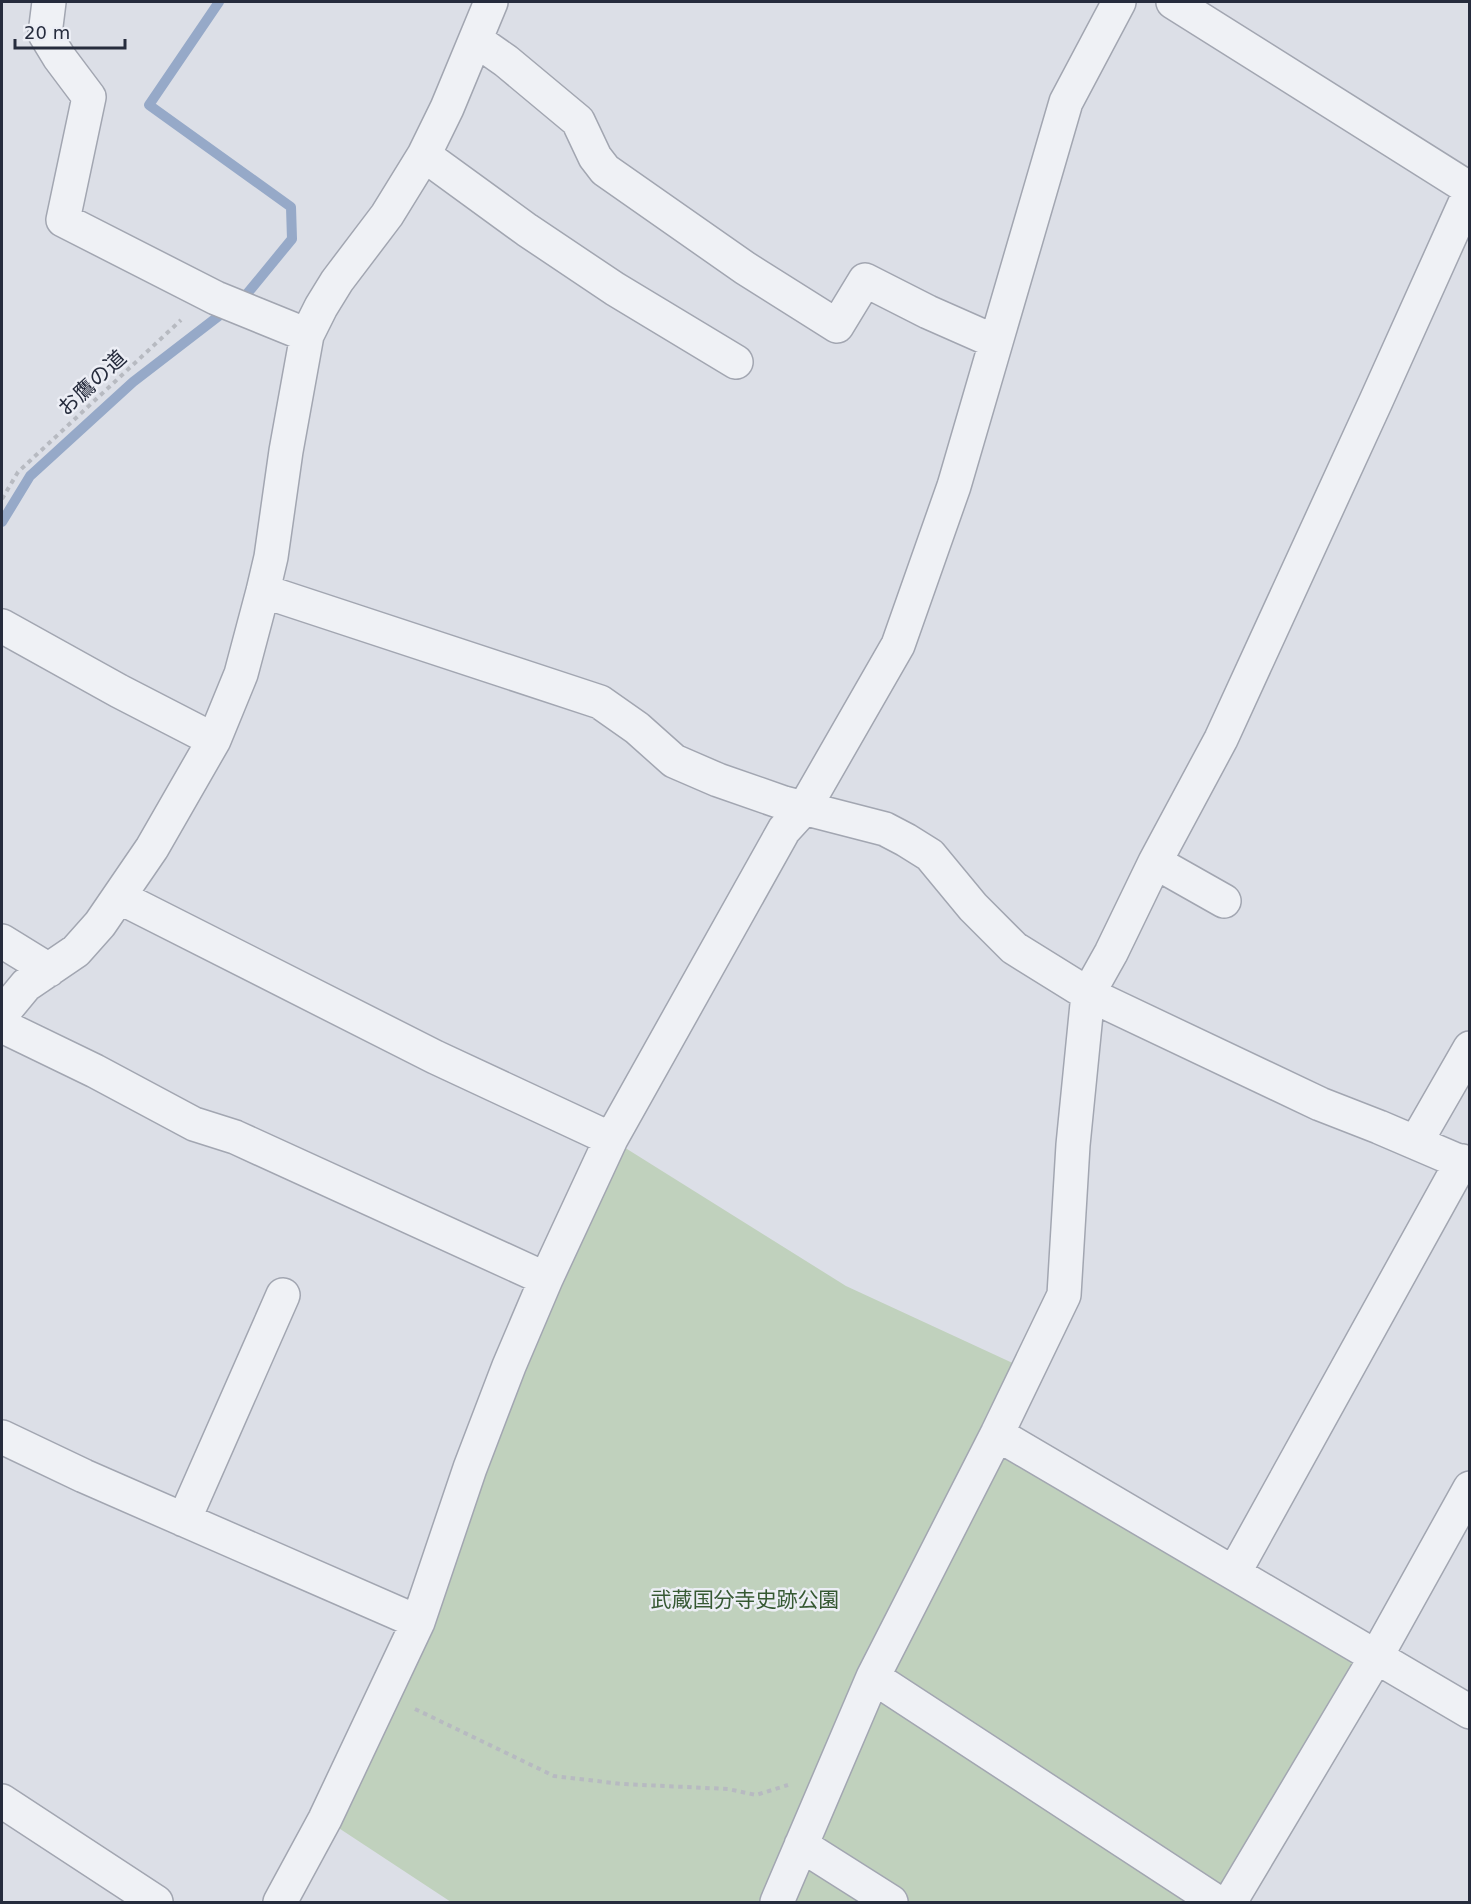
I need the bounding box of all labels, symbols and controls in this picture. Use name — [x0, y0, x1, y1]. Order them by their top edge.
scale bar — [15, 12, 124, 50]
text: 20 m — [24, 22, 70, 43]
street label: お鷹の道 — [53, 346, 131, 420]
park label: 武蔵国分寺史跡公園 — [651, 1588, 840, 1612]

